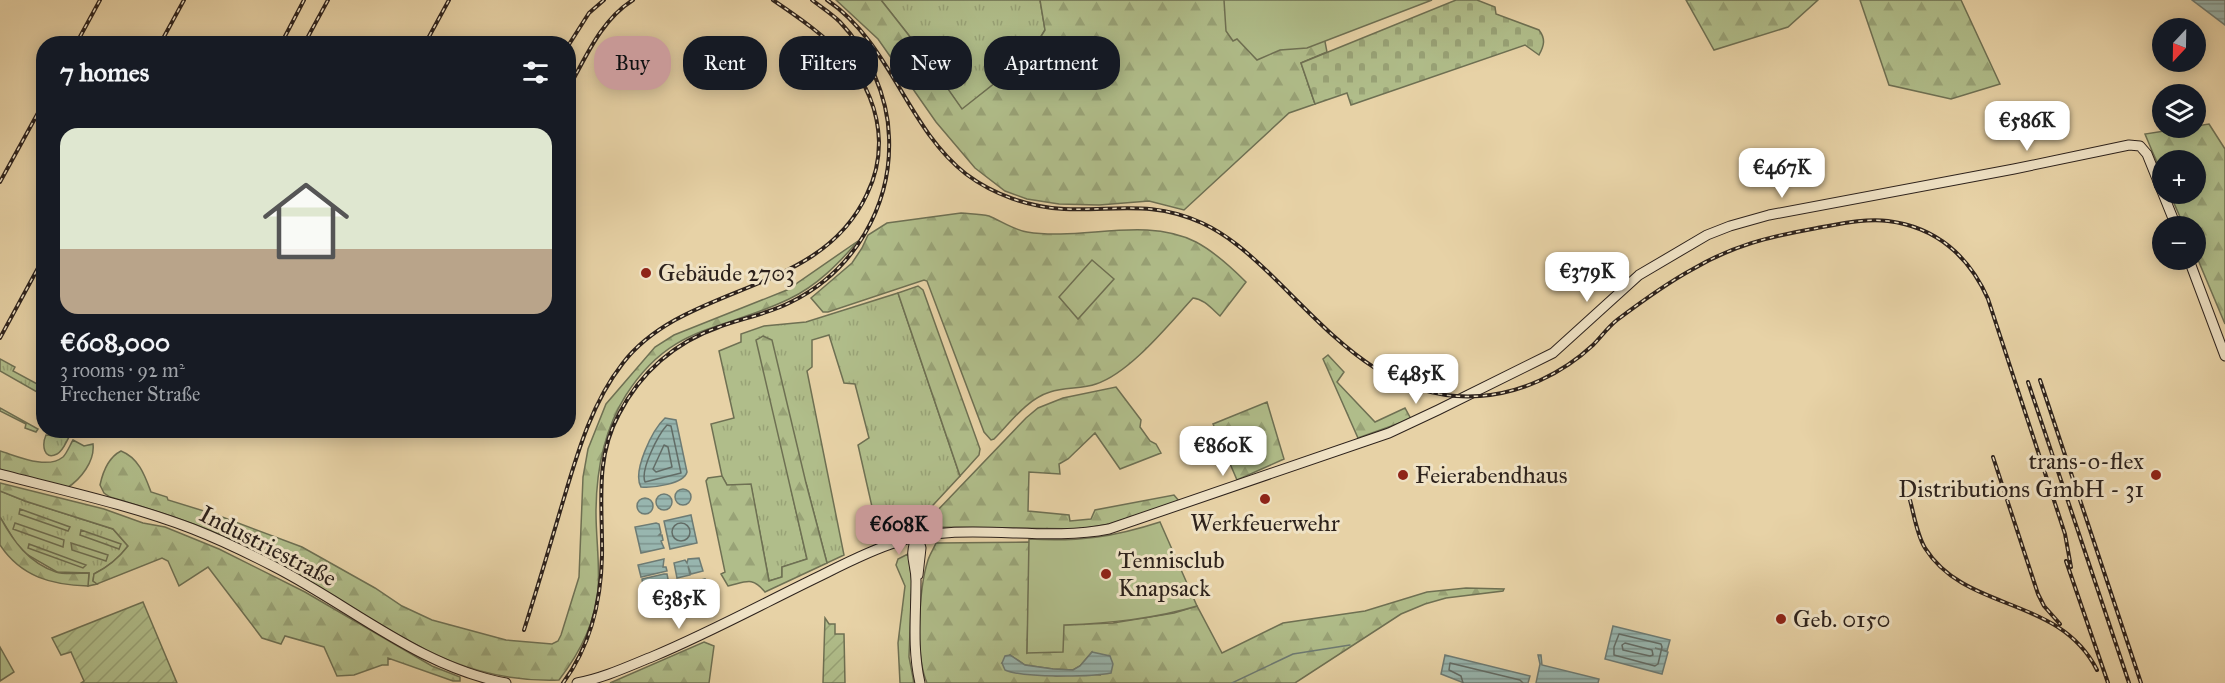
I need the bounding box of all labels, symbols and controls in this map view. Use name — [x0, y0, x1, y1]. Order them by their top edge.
north arrow — [2152, 18, 2206, 72]
map controls — [2152, 18, 2206, 270]
chip: Buy — [594, 36, 671, 90]
chip: Rent — [683, 36, 767, 90]
chip: Filters — [779, 36, 878, 90]
chip: New — [890, 36, 972, 90]
chip: Apartment — [984, 36, 1120, 90]
text: 7 homes — [60, 56, 149, 88]
icon: filters — [519, 56, 552, 89]
button: layers — [2152, 84, 2206, 138]
pin: €586K — [1985, 101, 2069, 152]
text: €586K — [1999, 108, 2055, 132]
pin: €467K — [1740, 148, 1824, 199]
button: + — [2152, 150, 2206, 204]
text: €467K — [1753, 155, 1811, 179]
icon: home — [252, 167, 360, 275]
button: − — [2152, 216, 2206, 270]
pin: €379K — [1545, 252, 1629, 303]
place label: Gebäude 2703 — [658, 258, 795, 288]
text: €379K — [1559, 259, 1615, 283]
marker: Gebäude 2703 — [639, 266, 653, 280]
text: €608,000 — [60, 326, 170, 358]
pin: €485K — [1374, 354, 1458, 405]
text: 3 rooms · 92 m² — [60, 358, 185, 382]
text: €485K — [1387, 361, 1445, 385]
text: Frechener Straße — [60, 382, 200, 406]
pin: €860K — [1181, 426, 1265, 477]
text: €860K — [1194, 433, 1252, 457]
place label: trans-o-flex Distributions GmbH - 31 — [1898, 446, 2144, 504]
place label: Feierabendhaus — [1415, 460, 1567, 490]
marker: Feierabendhaus — [1396, 468, 1410, 482]
marker: trans-o-flex Distributions GmbH - 31 — [2149, 468, 2163, 482]
marker: Werkfeuerwehr — [1258, 492, 1272, 506]
street label: Industriestraße — [195, 499, 341, 593]
pin: €608K — [857, 505, 941, 556]
place label: Werkfeuerwehr — [1190, 508, 1340, 538]
text: €608K — [870, 512, 928, 536]
place label: Tennisclub Knapsack — [1118, 545, 1225, 603]
marker: Tennisclub Knapsack — [1099, 567, 1113, 581]
pin: €385K — [637, 579, 721, 630]
text: €385K — [652, 586, 706, 610]
place label: Geb. 0150 — [1793, 604, 1891, 634]
marker: Geb. 0150 — [1774, 612, 1788, 626]

